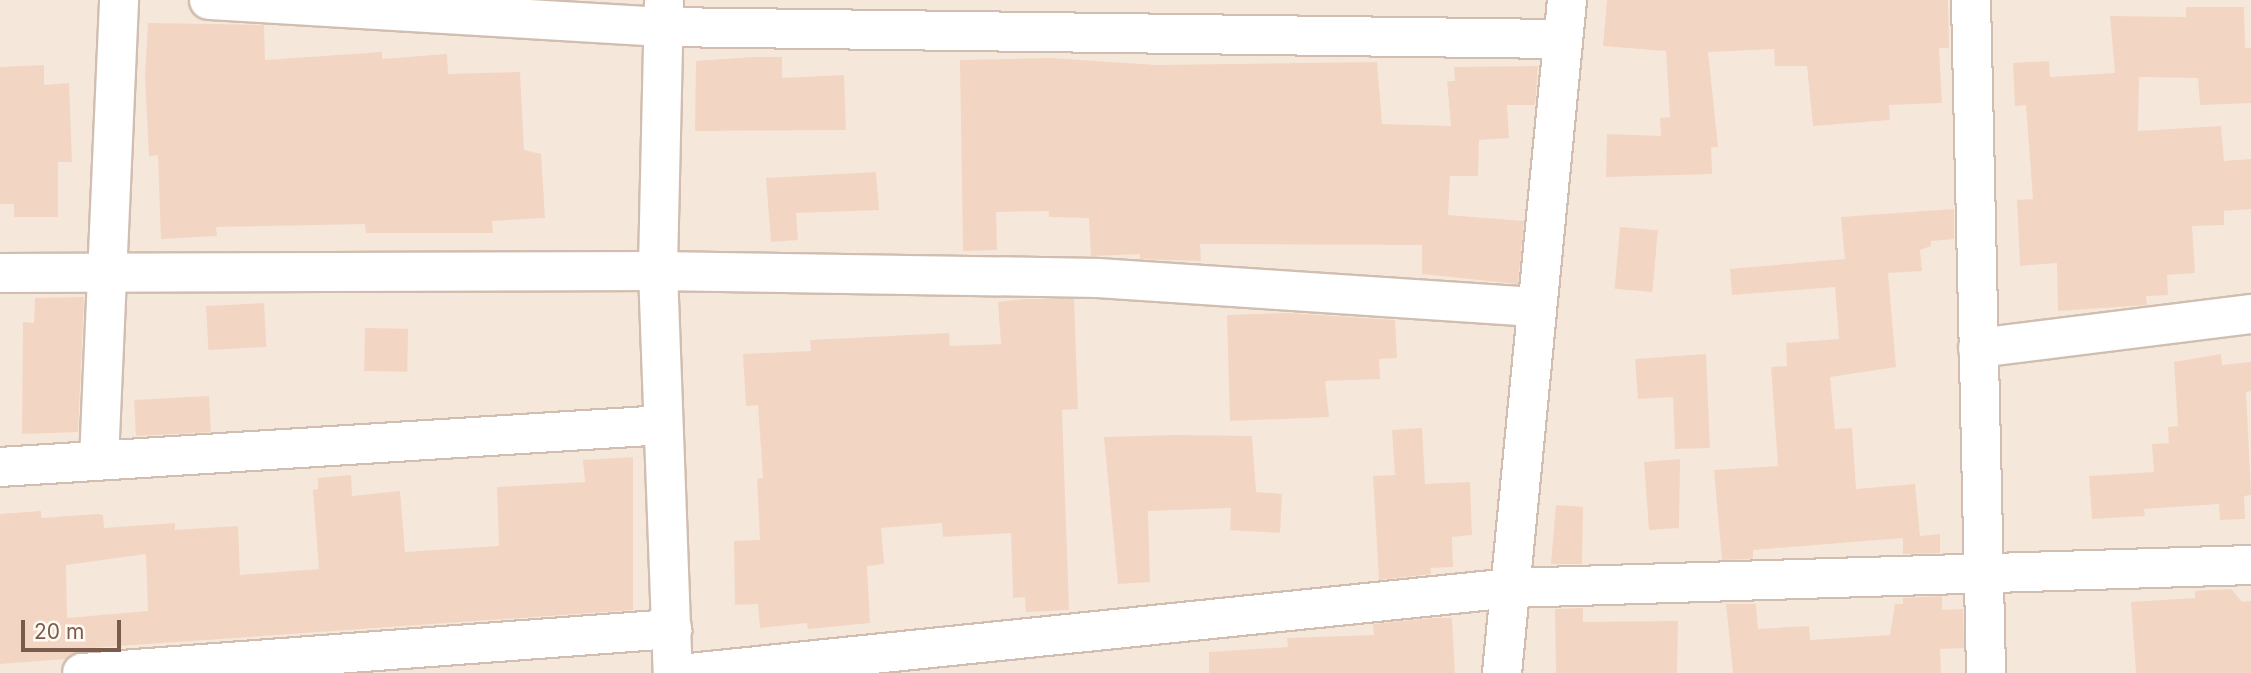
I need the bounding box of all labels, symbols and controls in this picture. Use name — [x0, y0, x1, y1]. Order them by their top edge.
scale bar — [24, 606, 124, 650]
text: 20 m — [34, 619, 84, 644]

